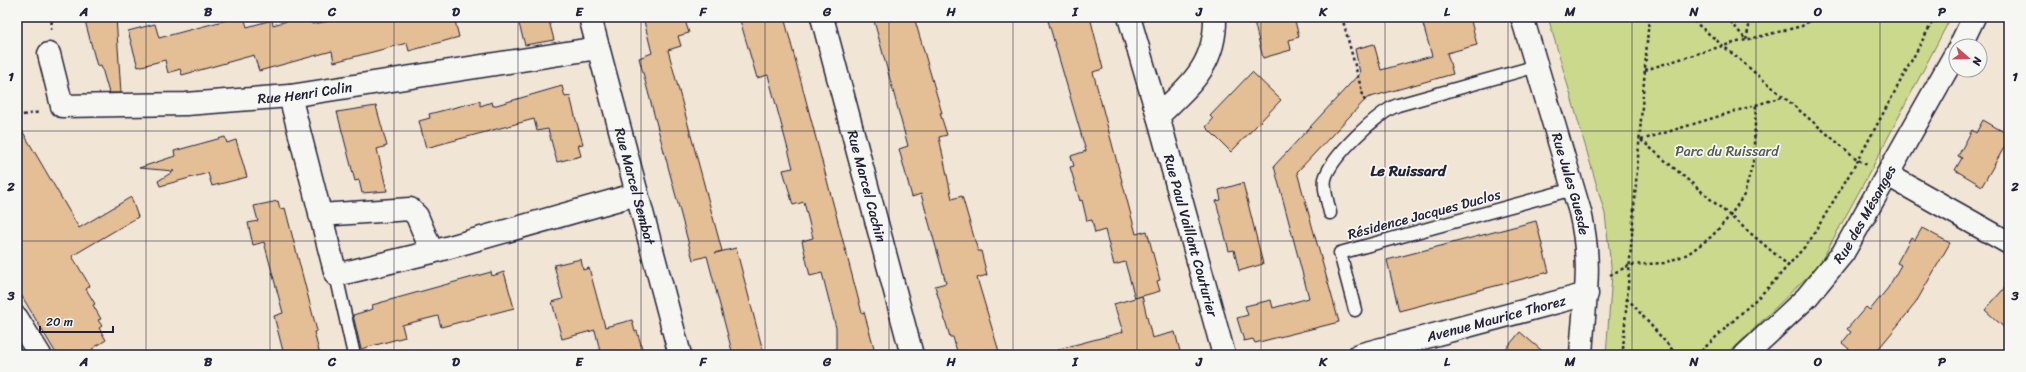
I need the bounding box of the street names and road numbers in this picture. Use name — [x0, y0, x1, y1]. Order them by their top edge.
street label: Rue Henri Colin — [257, 74, 354, 111]
street label: Rue Marcel Sembat — [607, 125, 662, 249]
street label: Rue Marcel Cachin — [840, 127, 894, 245]
street label: Rue Jules Guesde — [1544, 130, 1596, 237]
street label: Rue Paul Vaillant Couturier — [1156, 151, 1225, 321]
street label: Rue des Mésanges — [1827, 160, 1903, 270]
street label: Résidence Jacques Duclos — [1345, 182, 1504, 247]
street label: Avenue Maurice Thorez — [1423, 288, 1569, 350]

